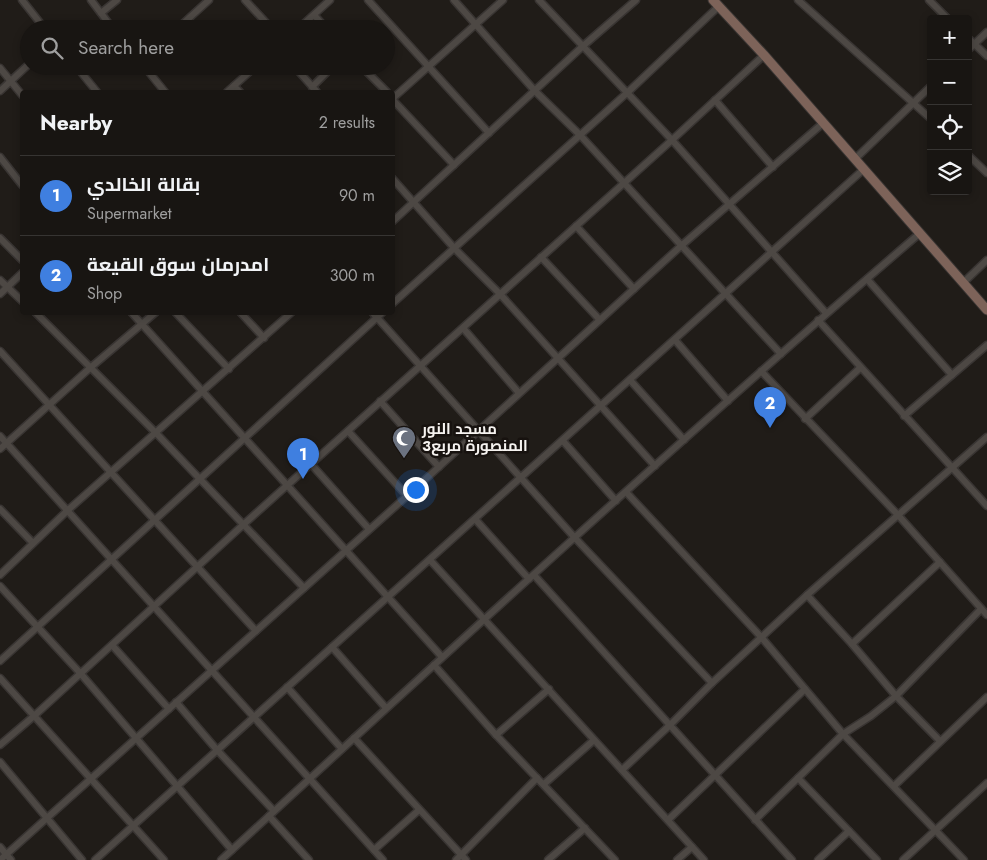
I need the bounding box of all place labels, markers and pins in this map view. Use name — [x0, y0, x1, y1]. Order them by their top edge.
pin: 2 — [754, 387, 786, 428]
place label: مسجد النور المنصورة مربع3 — [421, 418, 528, 457]
mosque icon: مسجد النور المنصورة مربع3 — [391, 425, 417, 459]
pin: 1 — [287, 438, 319, 479]

